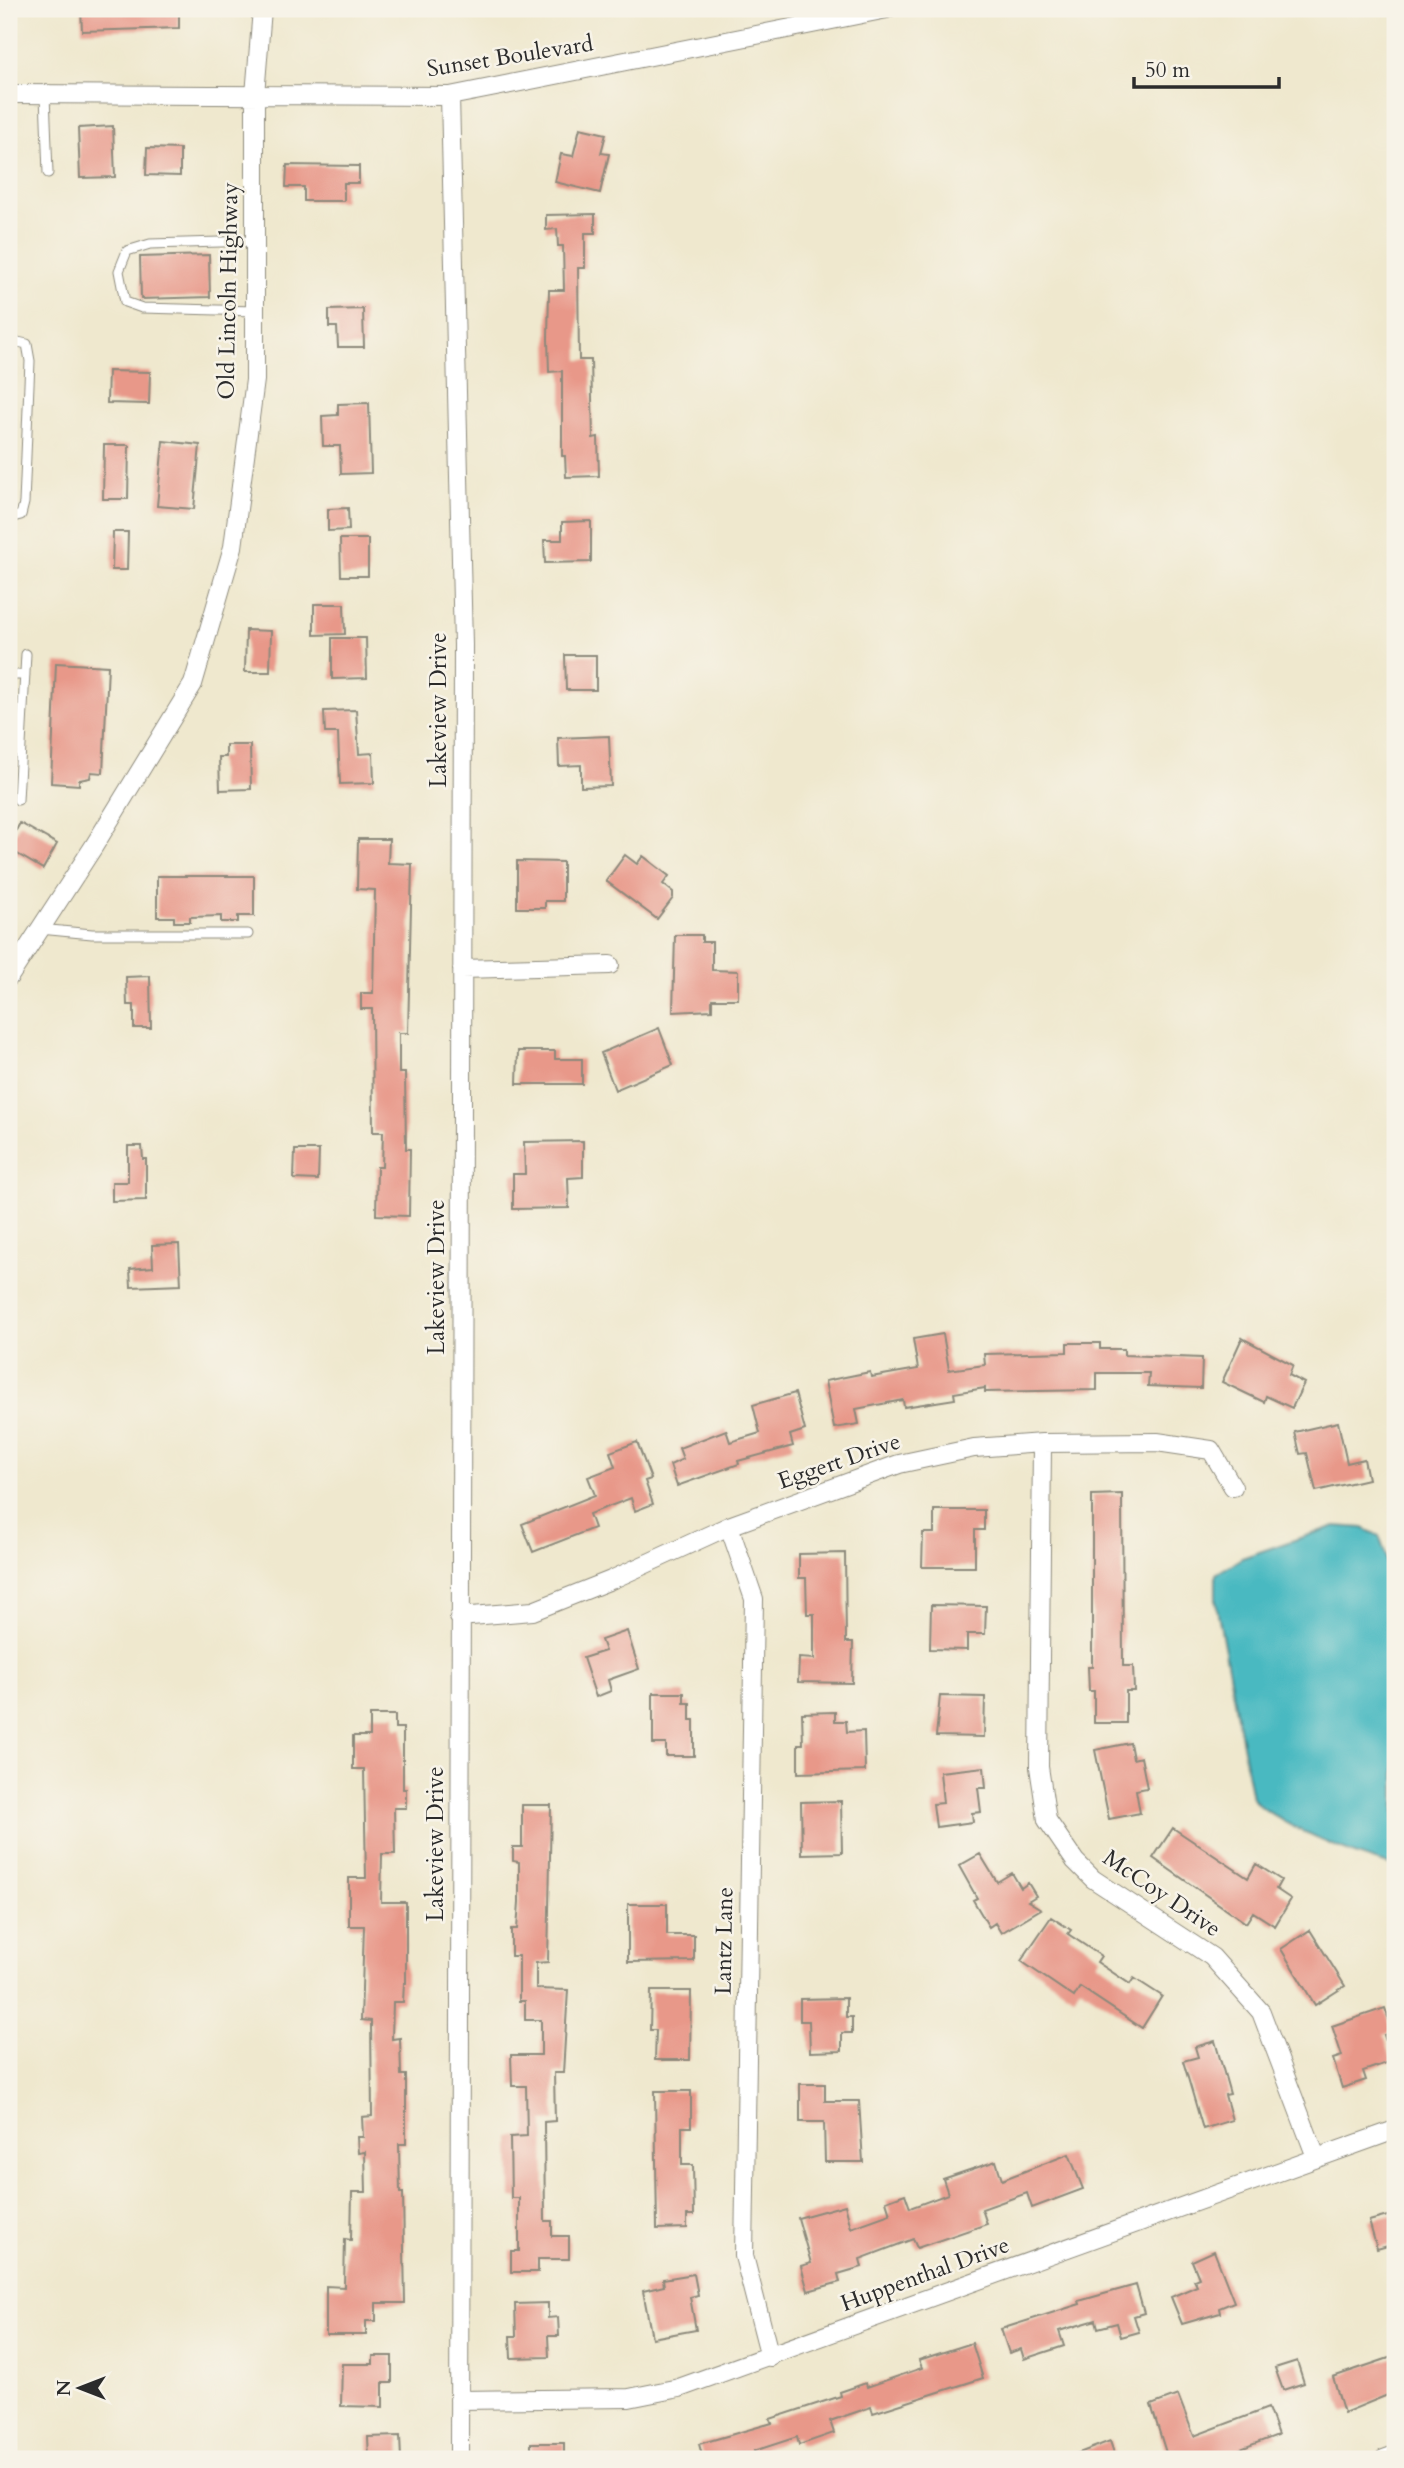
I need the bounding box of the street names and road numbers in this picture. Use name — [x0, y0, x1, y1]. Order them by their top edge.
street label: Sunset Boulevard — [425, 27, 596, 84]
street label: Old Lincoln Highway — [211, 182, 245, 400]
street label: Lakeview Drive — [423, 632, 454, 788]
street label: Lakeview Drive — [421, 1199, 452, 1355]
street label: Eggert Drive — [773, 1426, 905, 1496]
street label: Lakeview Drive — [420, 1766, 451, 1922]
street label: McCoy Drive — [1097, 1842, 1227, 1944]
street label: Lantz Lane — [708, 1887, 740, 1995]
street label: Huppenthal Drive — [836, 2229, 1014, 2319]

